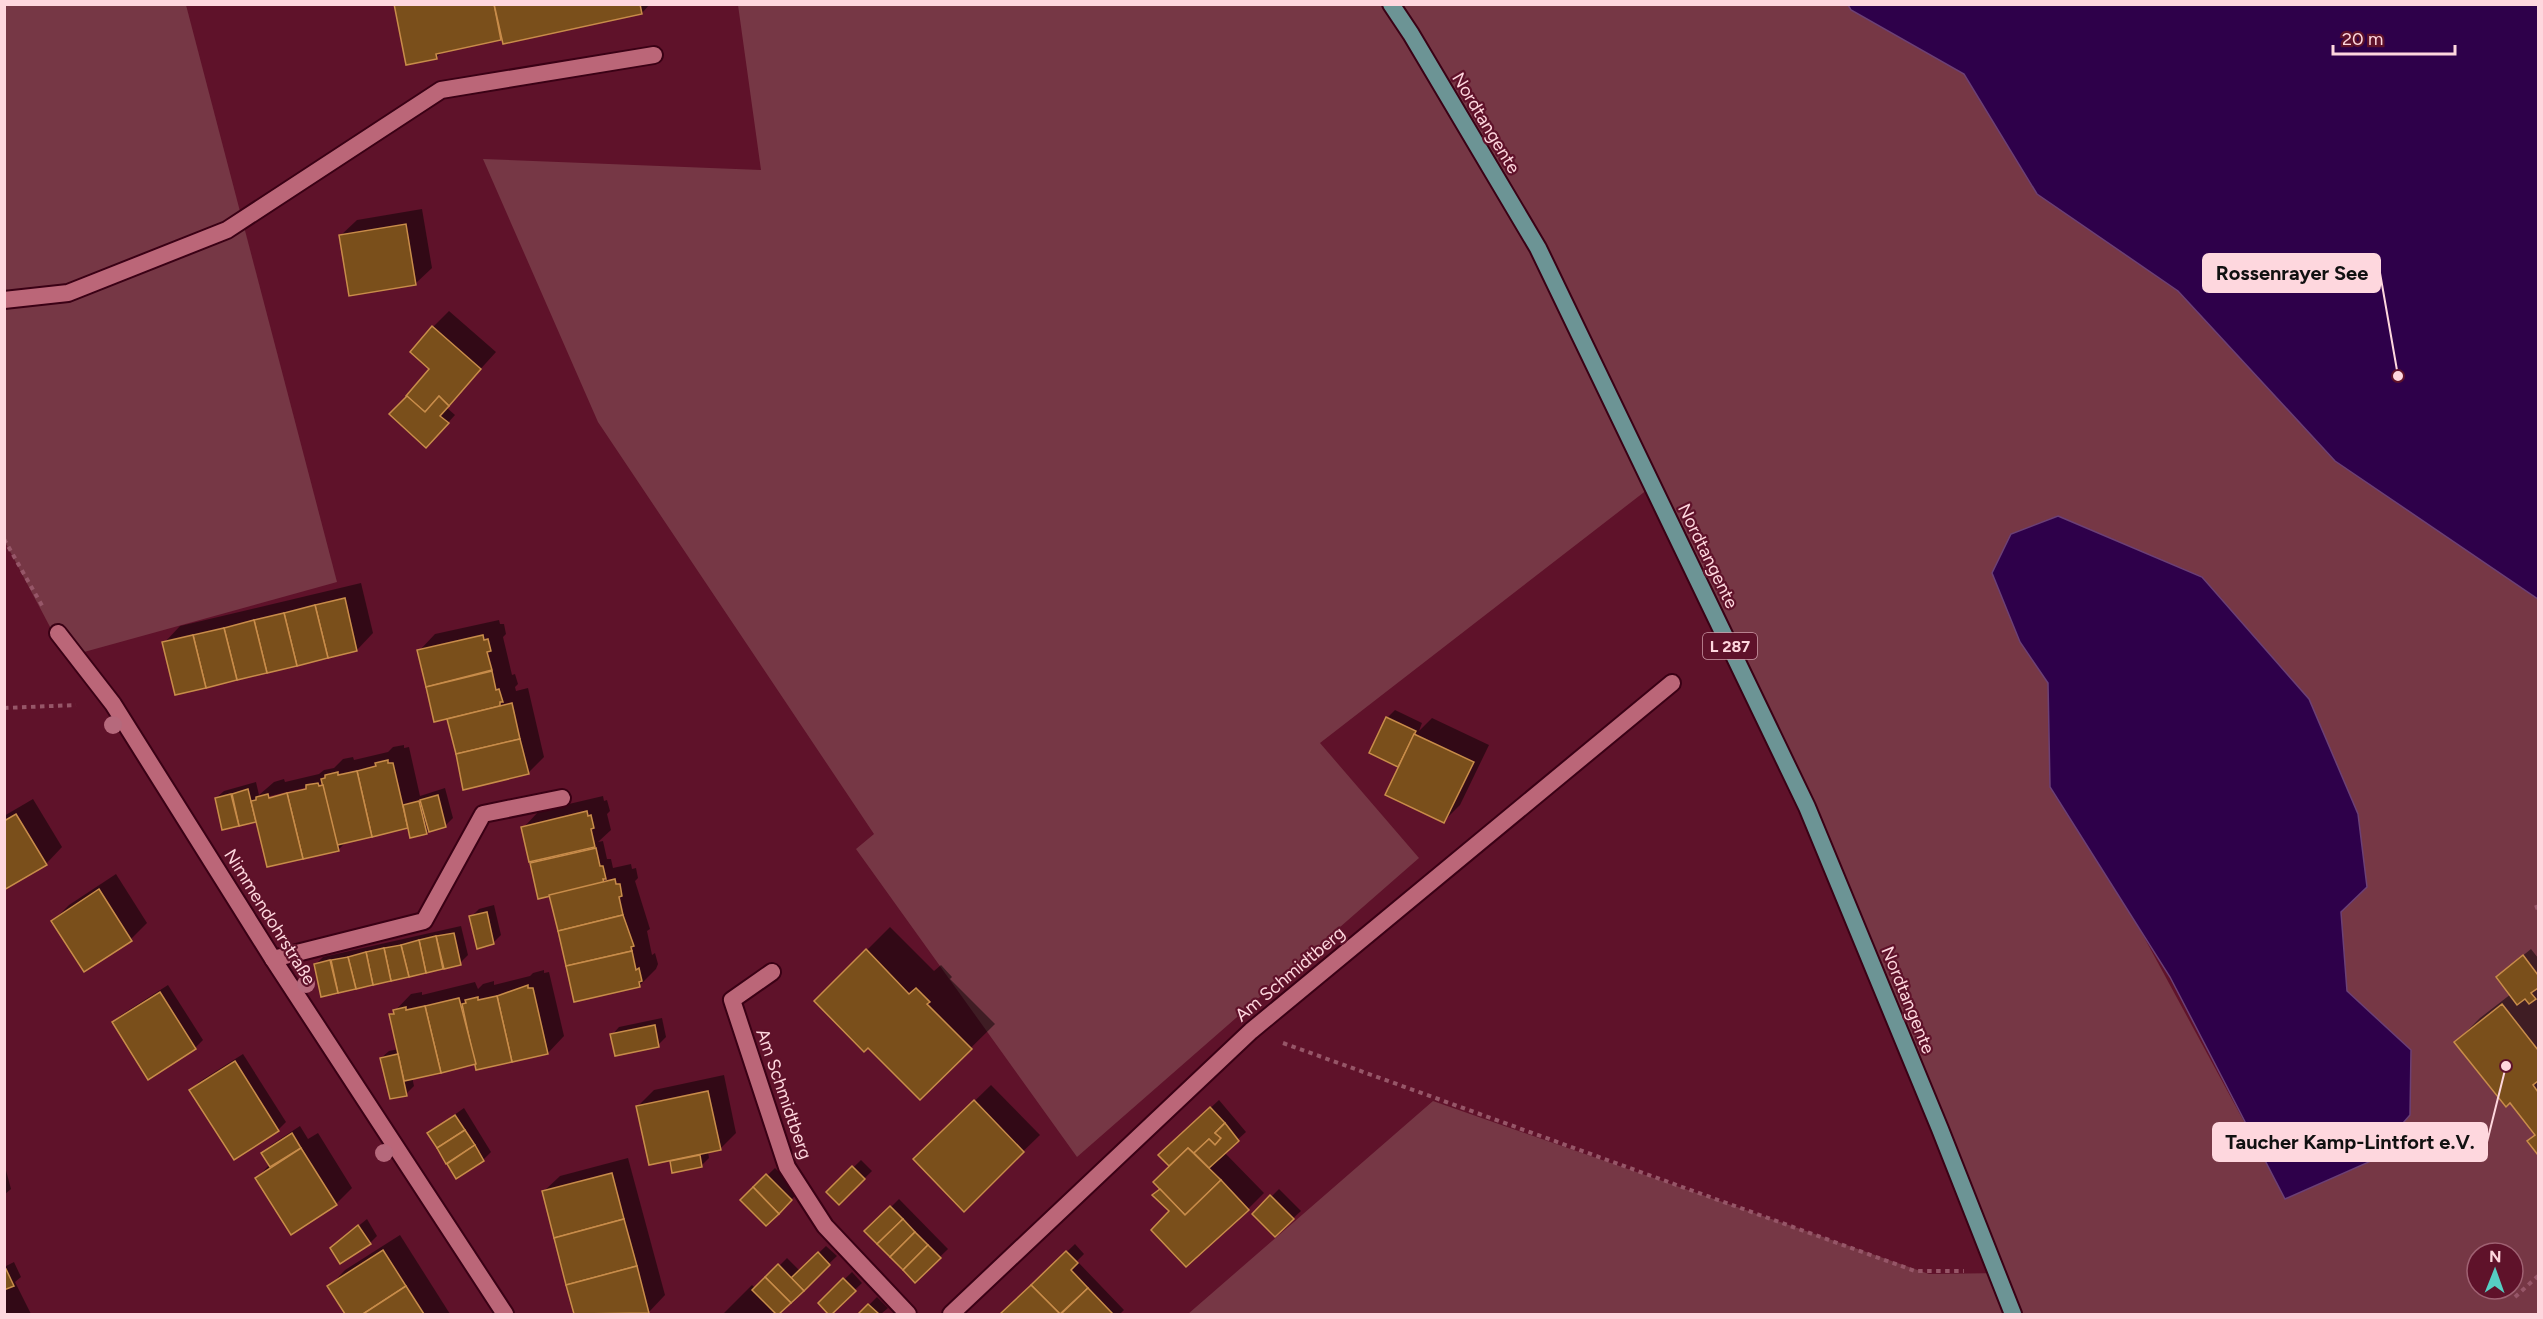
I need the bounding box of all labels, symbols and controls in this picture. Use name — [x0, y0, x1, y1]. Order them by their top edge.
scale bar — [2333, 18, 2454, 56]
text: 20 m — [2342, 28, 2383, 50]
street label: Nordtangente — [1447, 68, 1525, 178]
callout: Rossenrayer See — [2203, 254, 2380, 292]
text: Rossenrayer See — [2216, 261, 2368, 285]
street label: Nordtangente — [1673, 500, 1743, 612]
road number: L 287 — [1703, 633, 1757, 659]
street label: Nimmendohrstraße — [219, 845, 321, 989]
street label: Am Schmidtberg — [1231, 922, 1349, 1026]
street label: Nordtangente — [1876, 943, 1940, 1057]
street label: Am Schmidtberg — [751, 1026, 817, 1162]
callout: Taucher Kamp-Lintfort e.V. — [2213, 1123, 2487, 1161]
text: Taucher Kamp-Lintfort e.V. — [2225, 1130, 2475, 1154]
north arrow — [2465, 1241, 2525, 1301]
text: N — [2489, 1247, 2502, 1266]

